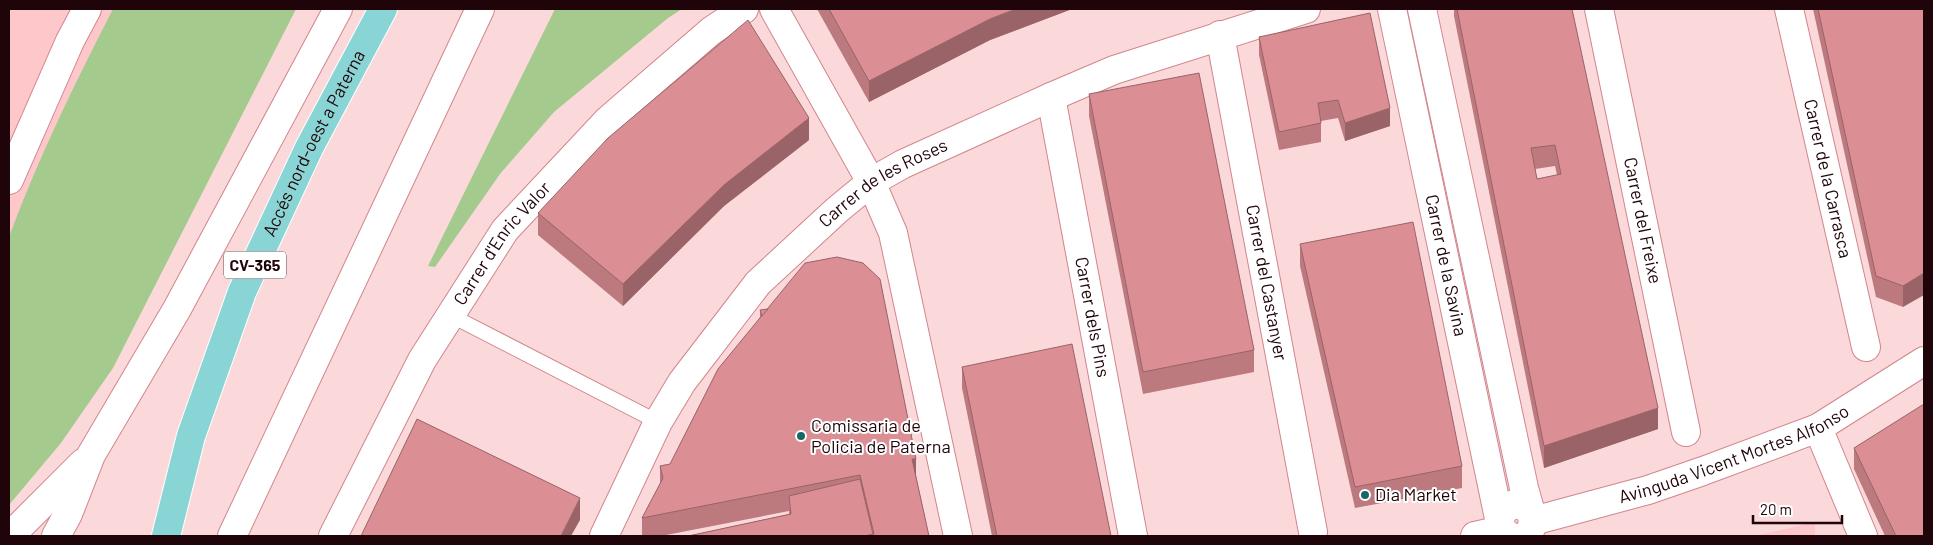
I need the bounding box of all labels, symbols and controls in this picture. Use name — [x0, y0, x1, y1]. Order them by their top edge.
street label: Accés nord-oest a Paterna — [257, 46, 369, 240]
street label: Carrer de la Carrasca — [1800, 97, 1857, 260]
street label: Carrer de les Roses — [814, 133, 951, 231]
street label: Carrer del Freixe — [1620, 155, 1667, 286]
street label: Carrer d'Enric Valor — [448, 176, 555, 309]
street label: Carrer de la Savina — [1421, 192, 1472, 338]
street label: Carrer del Castanyer — [1242, 203, 1293, 363]
road number: CV-365 — [224, 252, 286, 278]
street label: Carrer dels Pins — [1071, 255, 1115, 379]
street label: Avinguda Vicent Mortes Alfonso — [1616, 399, 1853, 507]
place label: Comissaria de Policia de Paterna — [811, 414, 951, 457]
marker: Comissaria de Policia de Paterna — [795, 430, 807, 442]
place label: Dia Market — [1375, 483, 1457, 505]
marker: Dia Market — [1359, 489, 1371, 501]
scale bar — [1753, 492, 1842, 524]
text: 20 m — [1760, 500, 1792, 518]

